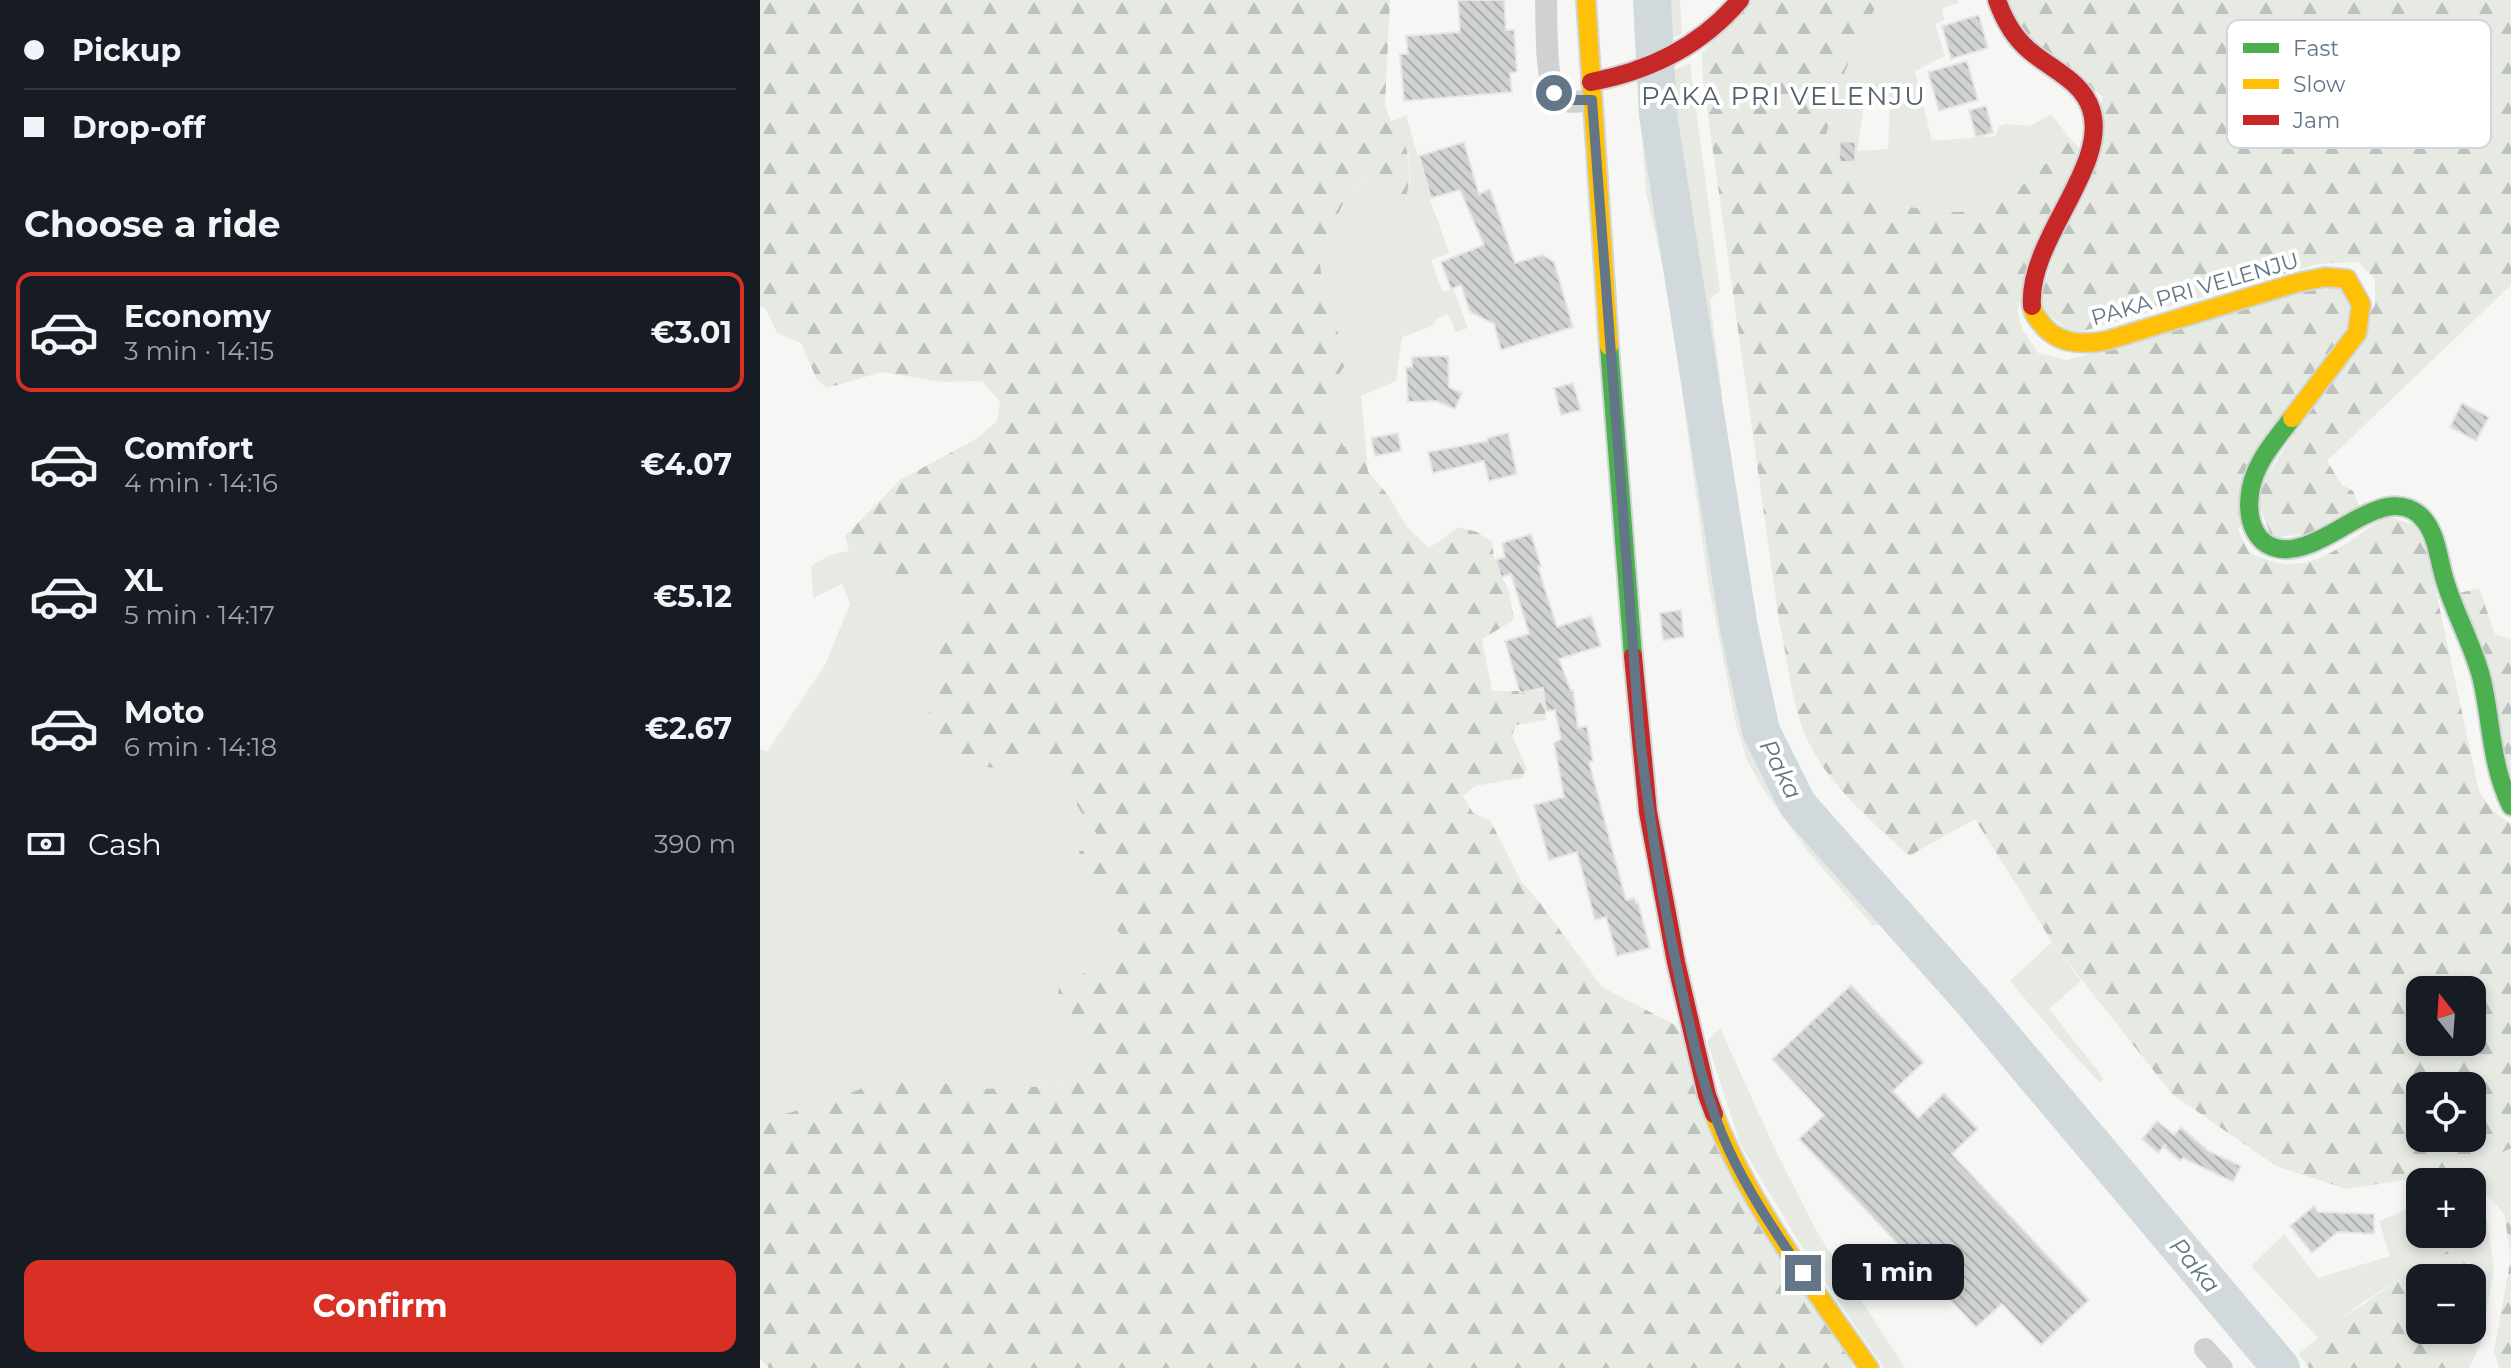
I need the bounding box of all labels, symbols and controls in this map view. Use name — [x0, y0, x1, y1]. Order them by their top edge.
legend — [2227, 20, 2491, 148]
text: Pickup — [72, 32, 181, 69]
text: Fast — [2293, 35, 2339, 62]
text: Slow — [2293, 71, 2346, 98]
route start — [1536, 75, 1572, 111]
district label: PAKA PRI VELENJU — [1641, 80, 1927, 112]
text: Jam — [2292, 107, 2340, 134]
text: Drop-off — [72, 109, 205, 146]
text: Choose a ride — [24, 202, 281, 246]
street label: PAKA PRI VELENJU — [2088, 246, 2302, 332]
icon: car — [28, 296, 100, 368]
text: Economy — [124, 298, 271, 335]
text: €3.01 — [650, 314, 732, 351]
text: 3 min · 14:15 — [124, 335, 274, 367]
icon: car — [28, 428, 100, 500]
text: Comfort — [124, 430, 254, 467]
text: €4.07 — [640, 446, 732, 483]
text: 4 min · 14:16 — [124, 467, 278, 499]
icon: car — [28, 560, 100, 632]
text: XL — [124, 562, 163, 599]
text: €5.12 — [653, 578, 732, 615]
text: 5 min · 14:17 — [124, 599, 275, 631]
icon: car — [28, 692, 100, 764]
text: Moto — [124, 694, 205, 731]
text: €2.67 — [645, 710, 732, 747]
text: 6 min · 14:18 — [124, 731, 277, 763]
water label: Paka — [1754, 734, 1808, 804]
icon: cash — [24, 822, 68, 866]
text: Cash — [88, 826, 162, 863]
text: 390 m — [654, 828, 736, 860]
north arrow — [2406, 976, 2486, 1056]
map controls — [2406, 976, 2486, 1344]
button: locate — [2406, 1072, 2486, 1152]
button: + — [2406, 1168, 2486, 1248]
water label: Paka — [2164, 1231, 2226, 1299]
callout: 1 min — [1831, 1245, 1963, 1301]
route end — [1785, 1255, 1821, 1291]
text: 1 min — [1863, 1256, 1933, 1288]
button: Confirm — [24, 1260, 736, 1352]
button: − — [2406, 1264, 2486, 1344]

